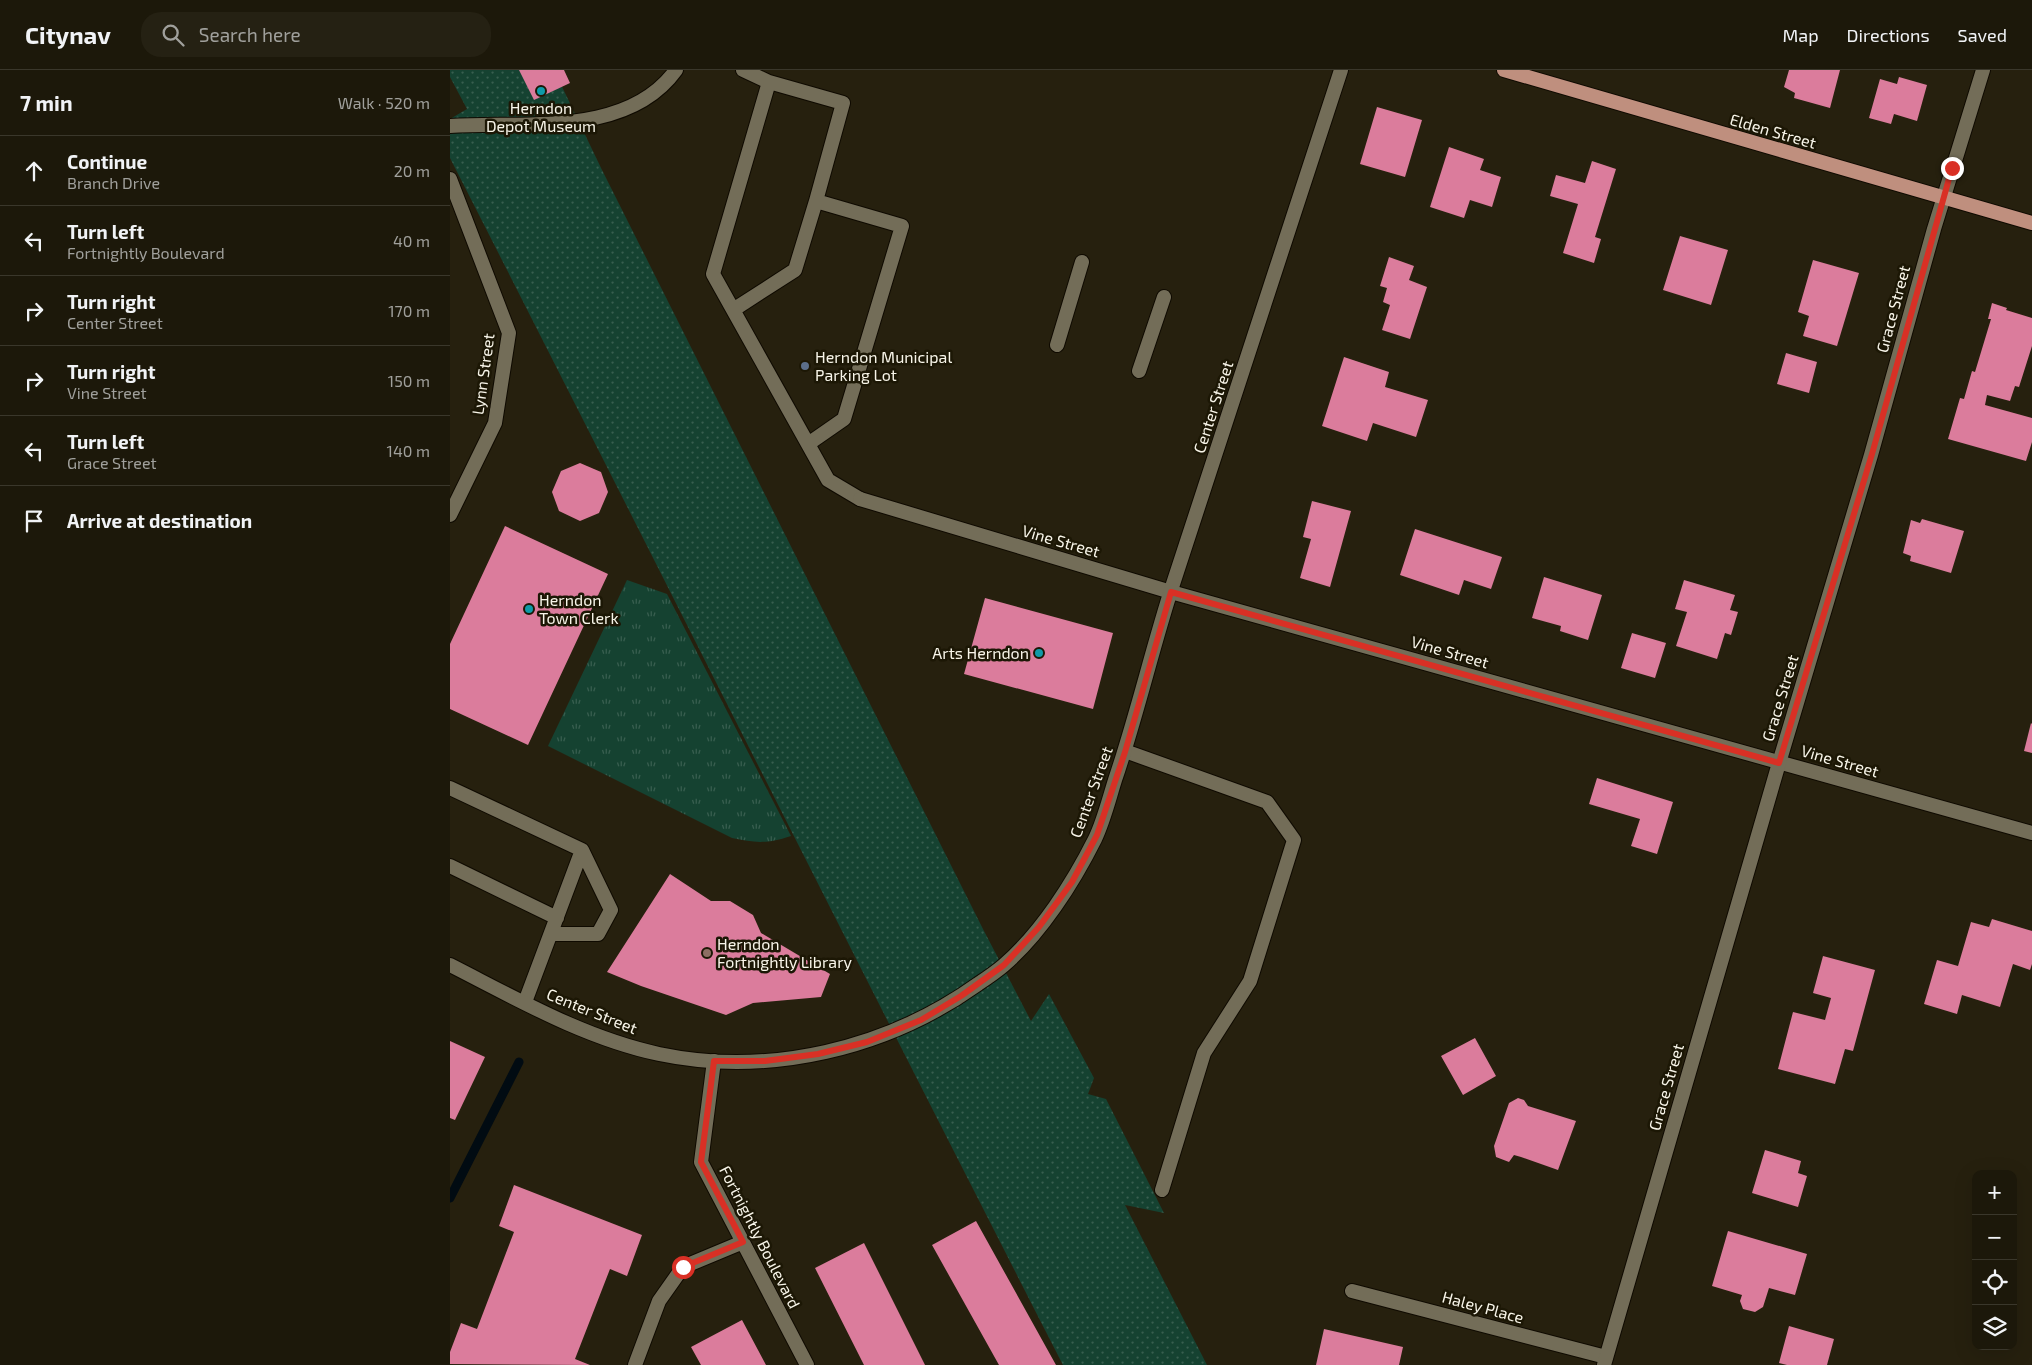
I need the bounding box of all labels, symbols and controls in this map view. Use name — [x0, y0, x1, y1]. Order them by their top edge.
search box — [141, 12, 491, 57]
text: Citynav — [25, 20, 111, 49]
icon: search — [159, 21, 187, 49]
text: Search here — [199, 23, 301, 46]
text: Map — [1782, 24, 1819, 46]
text: Directions — [1847, 24, 1930, 46]
text: Saved — [1958, 24, 2007, 46]
marker: Herndon Depot Museum — [535, 85, 547, 97]
text: 7 min — [20, 90, 73, 115]
text: Walk · 520 m — [338, 93, 430, 112]
place label: Herndon Depot Museum — [486, 98, 596, 135]
street label: Elden Street — [1728, 109, 1818, 152]
text: Continue — [67, 150, 147, 173]
icon: ahead — [20, 157, 48, 185]
route end — [1941, 157, 1964, 180]
text: 20 m — [394, 161, 430, 180]
text: Branch Drive — [67, 173, 160, 192]
text: Turn left — [67, 220, 144, 243]
icon: left — [20, 227, 48, 255]
text: 40 m — [393, 231, 430, 250]
text: Fortnightly Boulevard — [67, 243, 225, 262]
street label: Grace Street — [1872, 263, 1913, 355]
text: Turn right — [67, 290, 155, 313]
icon: right — [20, 297, 48, 325]
text: 170 m — [388, 301, 430, 320]
text: Center Street — [67, 313, 163, 332]
street label: Lynn Street — [467, 332, 498, 416]
place label: Herndon Municipal Parking Lot — [815, 347, 952, 384]
street label: Center Street — [1189, 358, 1236, 455]
text: Turn right — [67, 360, 155, 383]
marker: Herndon Municipal Parking Lot — [799, 360, 811, 372]
icon: right — [20, 367, 48, 395]
text: 150 m — [388, 371, 430, 390]
text: Vine Street — [67, 383, 147, 402]
text: Turn left — [67, 430, 144, 453]
icon: left — [20, 437, 48, 465]
text: 140 m — [387, 441, 430, 460]
text: Grace Street — [67, 453, 157, 472]
icon: arrive — [20, 507, 48, 535]
text: Arrive at destination — [67, 509, 252, 532]
street label: Vine Street — [1020, 520, 1102, 561]
place label: Herndon Town Clerk — [539, 590, 619, 627]
marker: Herndon Town Clerk — [523, 603, 535, 615]
street label: Vine Street — [1409, 631, 1491, 672]
place label: Arts Herndon — [932, 643, 1029, 662]
marker: Arts Herndon — [1033, 647, 1045, 659]
street label: Grace Street — [1757, 652, 1802, 743]
street label: Vine Street — [1799, 740, 1881, 781]
street label: Center Street — [1065, 744, 1116, 840]
place label: Herndon Fortnightly Library — [717, 934, 853, 971]
marker: Herndon Fortnightly Library — [701, 947, 713, 959]
street label: Center Street — [544, 984, 640, 1037]
street label: Grace Street — [1644, 1041, 1687, 1133]
street label: Fortnightly Boulevard — [716, 1162, 805, 1311]
map controls — [1972, 1170, 2017, 1350]
button: + — [1972, 1170, 2017, 1215]
button: − — [1972, 1215, 2017, 1260]
route start — [672, 1256, 695, 1279]
button: locate — [1972, 1260, 2017, 1305]
street label: Haley Place — [1440, 1287, 1526, 1327]
button: layers — [1972, 1305, 2017, 1350]

